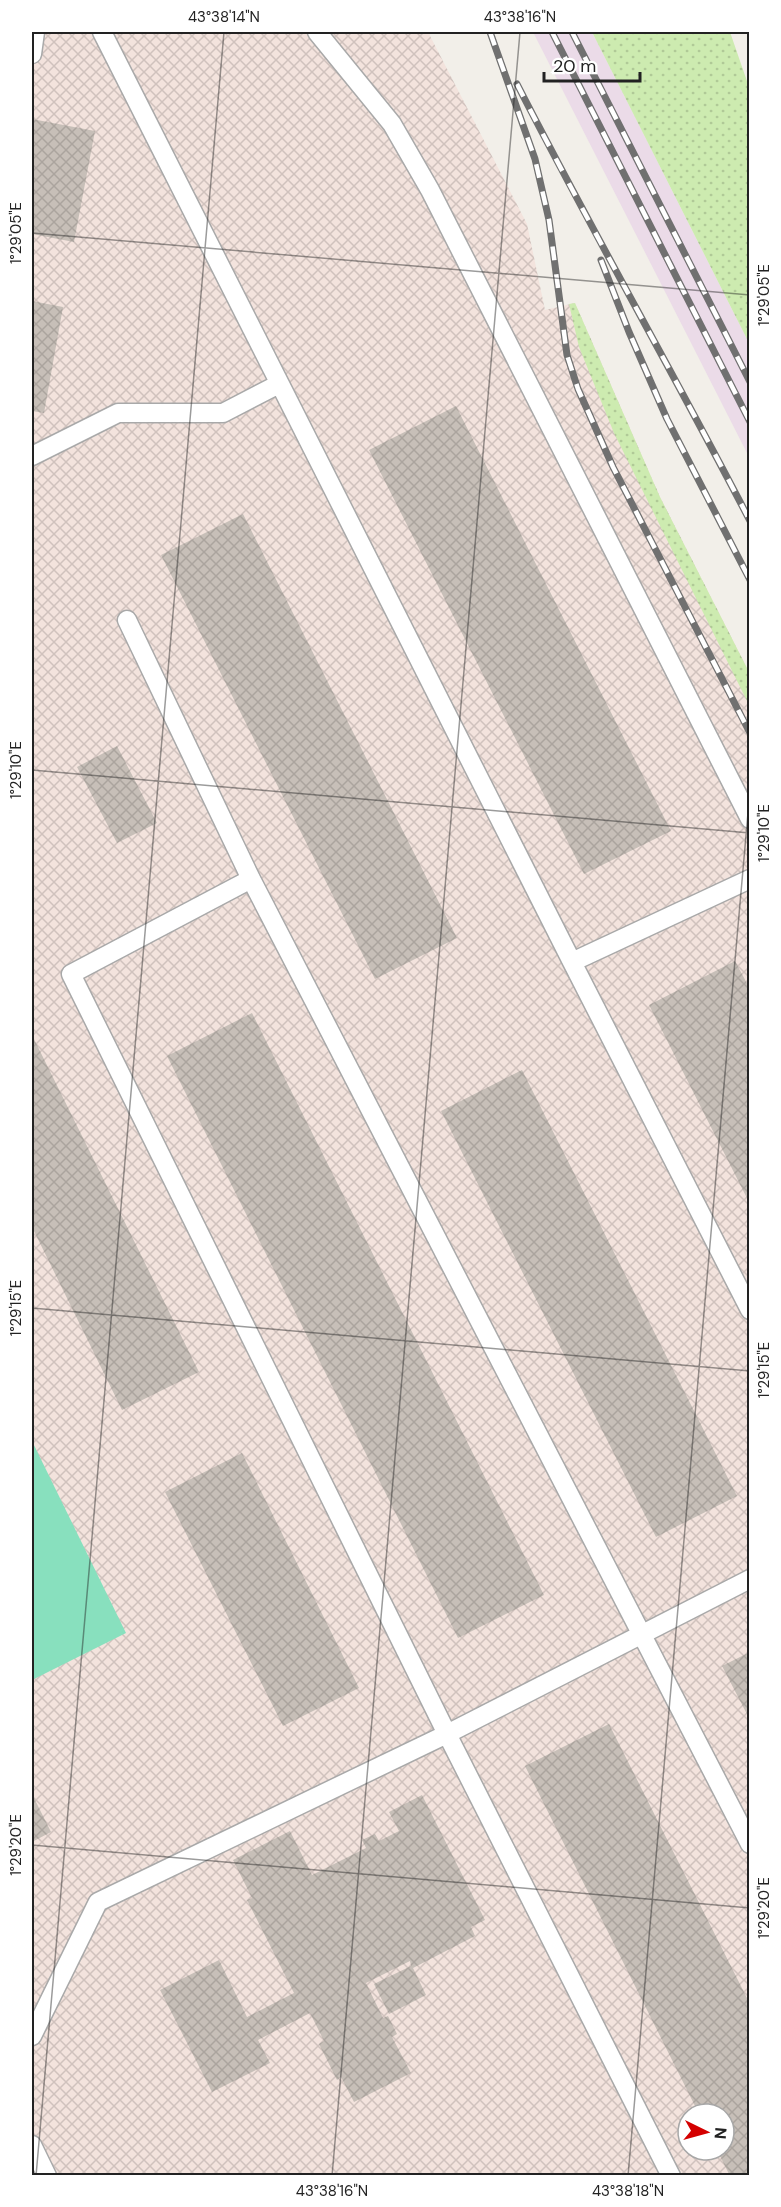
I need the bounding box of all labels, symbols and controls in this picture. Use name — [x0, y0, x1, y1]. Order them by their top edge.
text: 43°38'14"N — [188, 7, 260, 27]
text: 43°38'16"N — [484, 7, 556, 27]
scale bar — [544, 45, 640, 83]
text: 20 m — [553, 54, 596, 78]
text: 1°29'05"E — [6, 202, 26, 264]
text: 1°29'05"E — [754, 264, 774, 326]
text: 1°29'10"E — [6, 741, 26, 799]
text: 1°29'10"E — [754, 804, 774, 862]
text: 1°29'15"E — [6, 1280, 26, 1336]
text: 1°29'15"E — [754, 1342, 774, 1398]
text: 1°29'20"E — [6, 1814, 26, 1876]
text: 1°29'20"E — [754, 1877, 774, 1939]
north arrow — [676, 2102, 736, 2162]
text: N — [709, 2127, 731, 2140]
text: 43°38'16"N — [296, 2181, 368, 2201]
text: 43°38'18"N — [592, 2181, 664, 2201]

